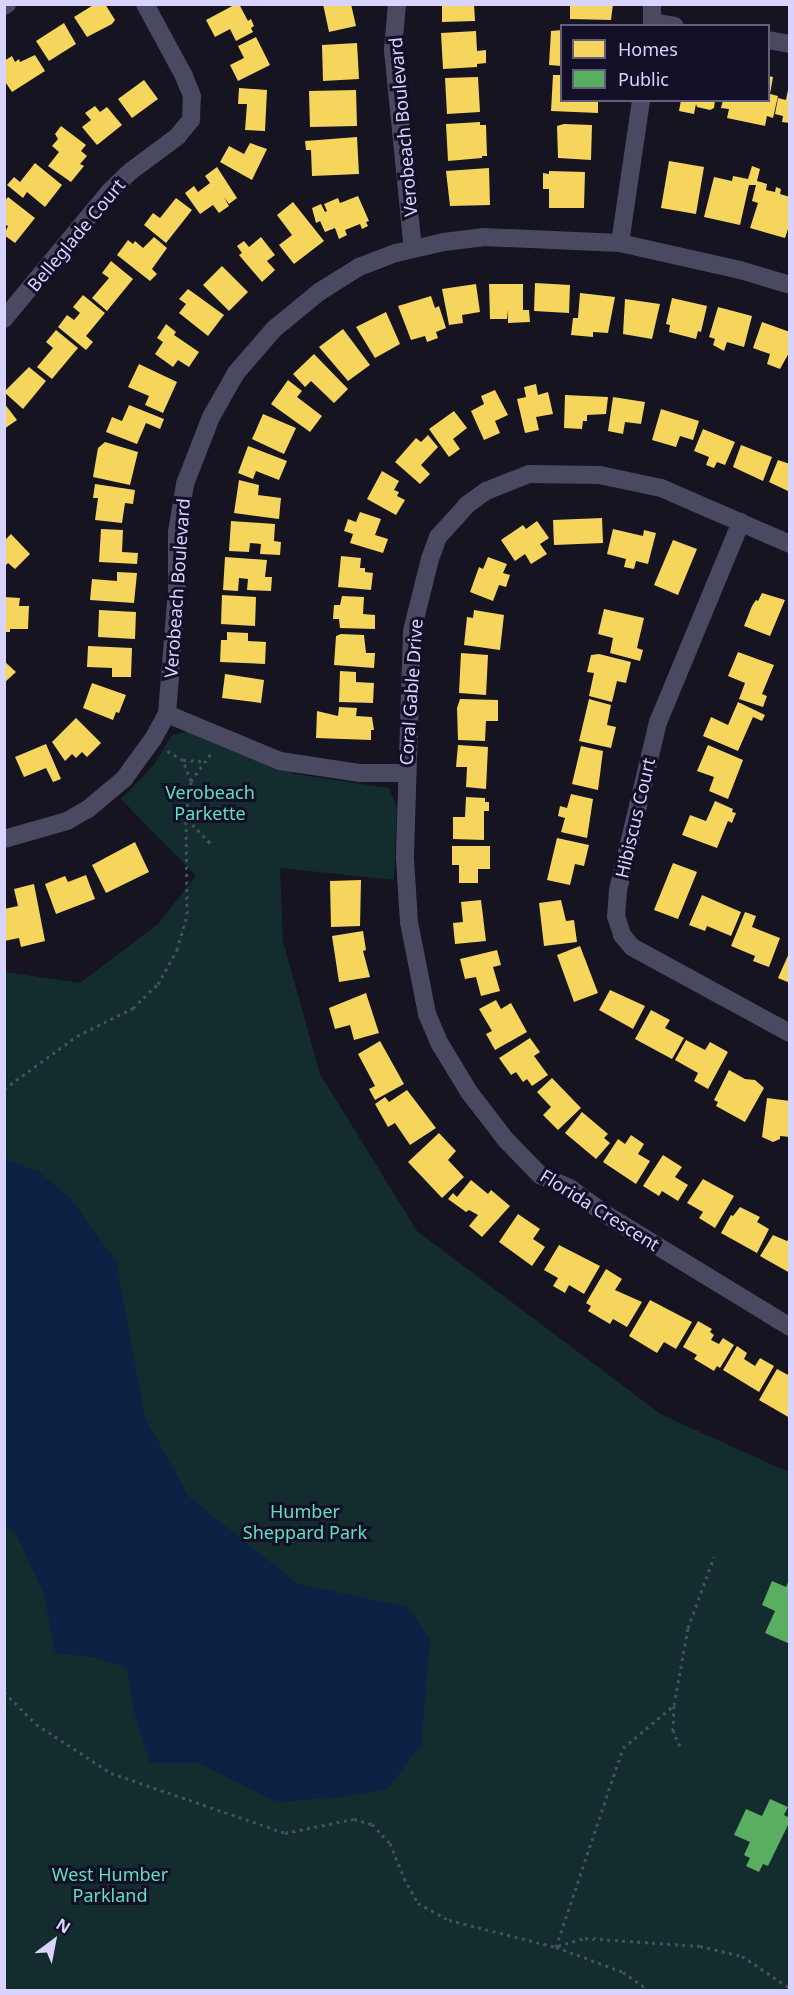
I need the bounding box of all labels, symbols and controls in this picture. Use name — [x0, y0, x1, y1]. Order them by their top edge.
legend — [560, 24, 770, 102]
street label: Verobeach Boulevard — [384, 36, 422, 218]
text: Homes — [618, 37, 678, 61]
text: Public — [618, 67, 669, 91]
street label: Belleglade Court — [23, 174, 129, 296]
street label: Verobeach Boulevard — [160, 498, 194, 678]
street label: Coral Gable Drive — [395, 618, 427, 766]
street label: Hibiscus Court — [611, 756, 659, 880]
park label: Verobeach Parkette — [165, 782, 255, 824]
street label: Florida Crescent — [536, 1165, 664, 1255]
park label: Humber Sheppard Park — [243, 1501, 367, 1544]
park label: West Humber Parkland — [52, 1864, 168, 1906]
north arrow — [24, 1911, 84, 1971]
text: N — [52, 1913, 75, 1939]

